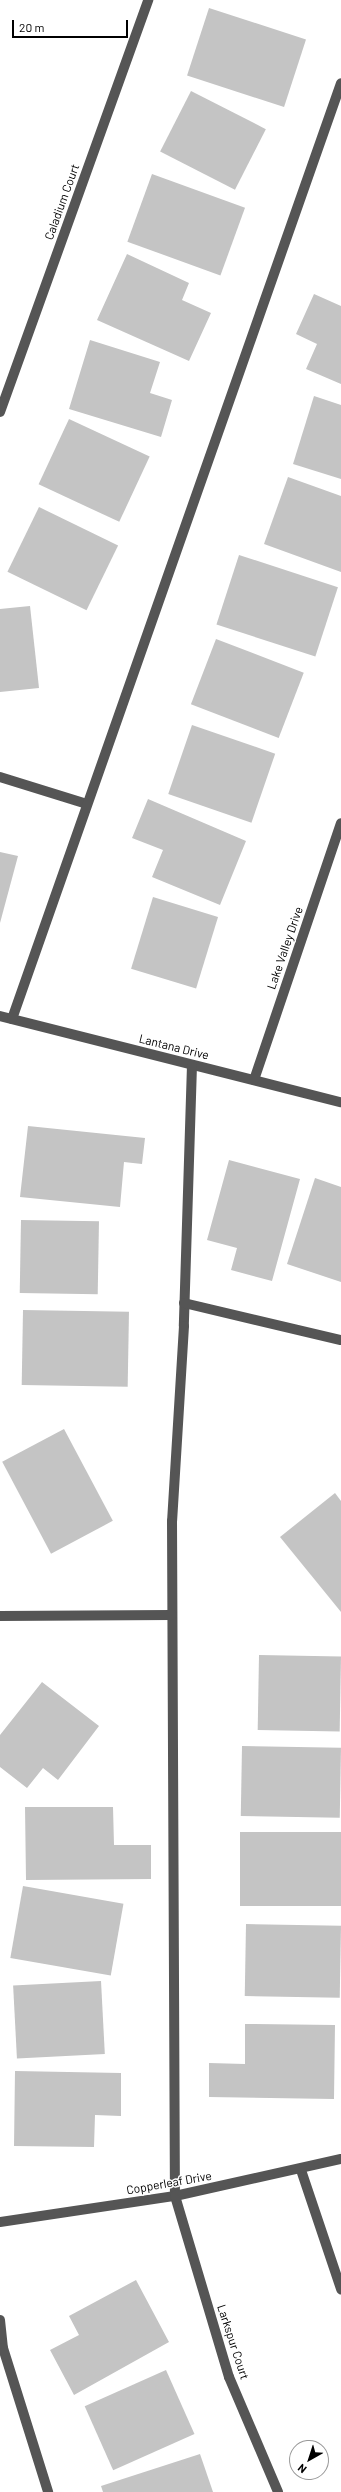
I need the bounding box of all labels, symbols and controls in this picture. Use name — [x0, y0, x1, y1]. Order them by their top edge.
scale bar — [14, 12, 130, 38]
text: 20 m — [19, 20, 45, 34]
street label: Caladium Court — [42, 162, 82, 242]
street label: Lake Valley Drive — [264, 905, 306, 991]
street label: Lantana Drive — [137, 1031, 211, 1063]
street label: Copperleaf Drive — [125, 2168, 213, 2198]
street label: Larkspur Court — [214, 2303, 252, 2381]
north arrow — [289, 2440, 329, 2480]
text: N — [295, 2462, 309, 2476]

